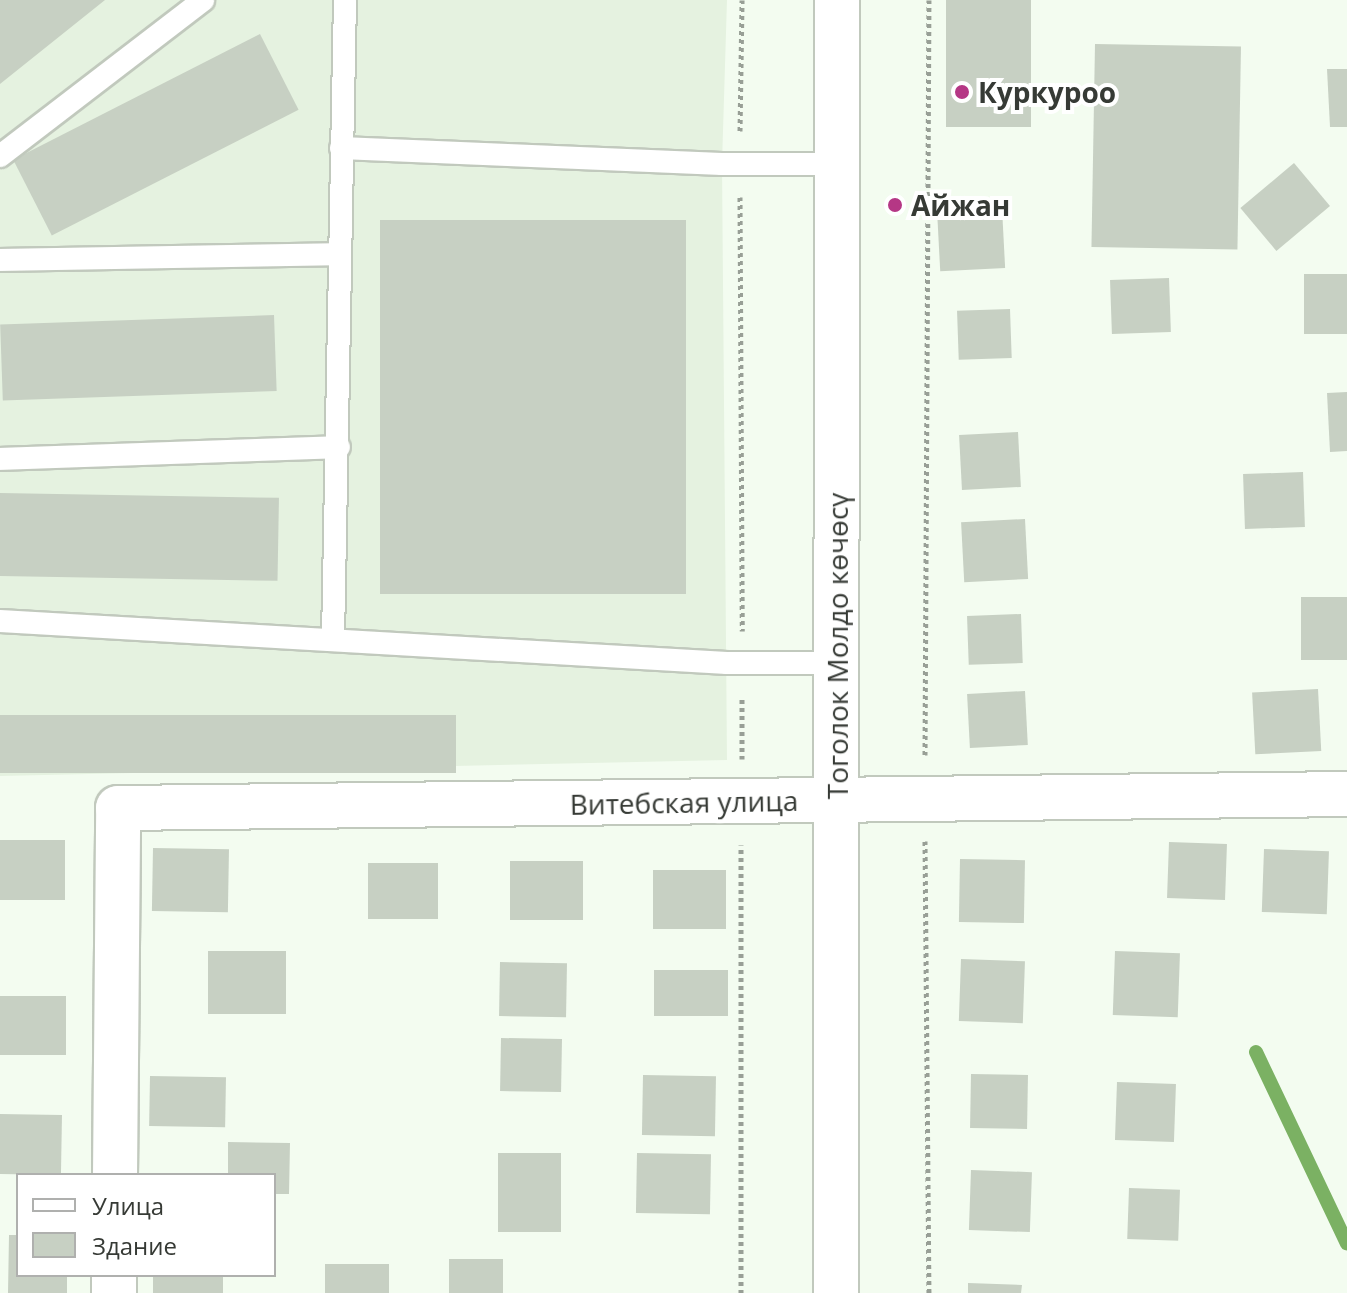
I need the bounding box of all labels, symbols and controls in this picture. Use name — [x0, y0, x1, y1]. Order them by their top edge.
place label: Куркуроо — [978, 75, 1116, 109]
marker: Куркуроо — [953, 83, 971, 101]
place label: Айжан — [911, 188, 1010, 222]
marker: Айжан — [886, 196, 904, 214]
street label: Тоголок Молдо көчөсү — [820, 493, 854, 799]
street label: Витебская улица — [569, 783, 799, 821]
legend — [16, 1173, 276, 1277]
text: Улица — [92, 1189, 164, 1222]
text: Здание — [92, 1229, 177, 1262]

